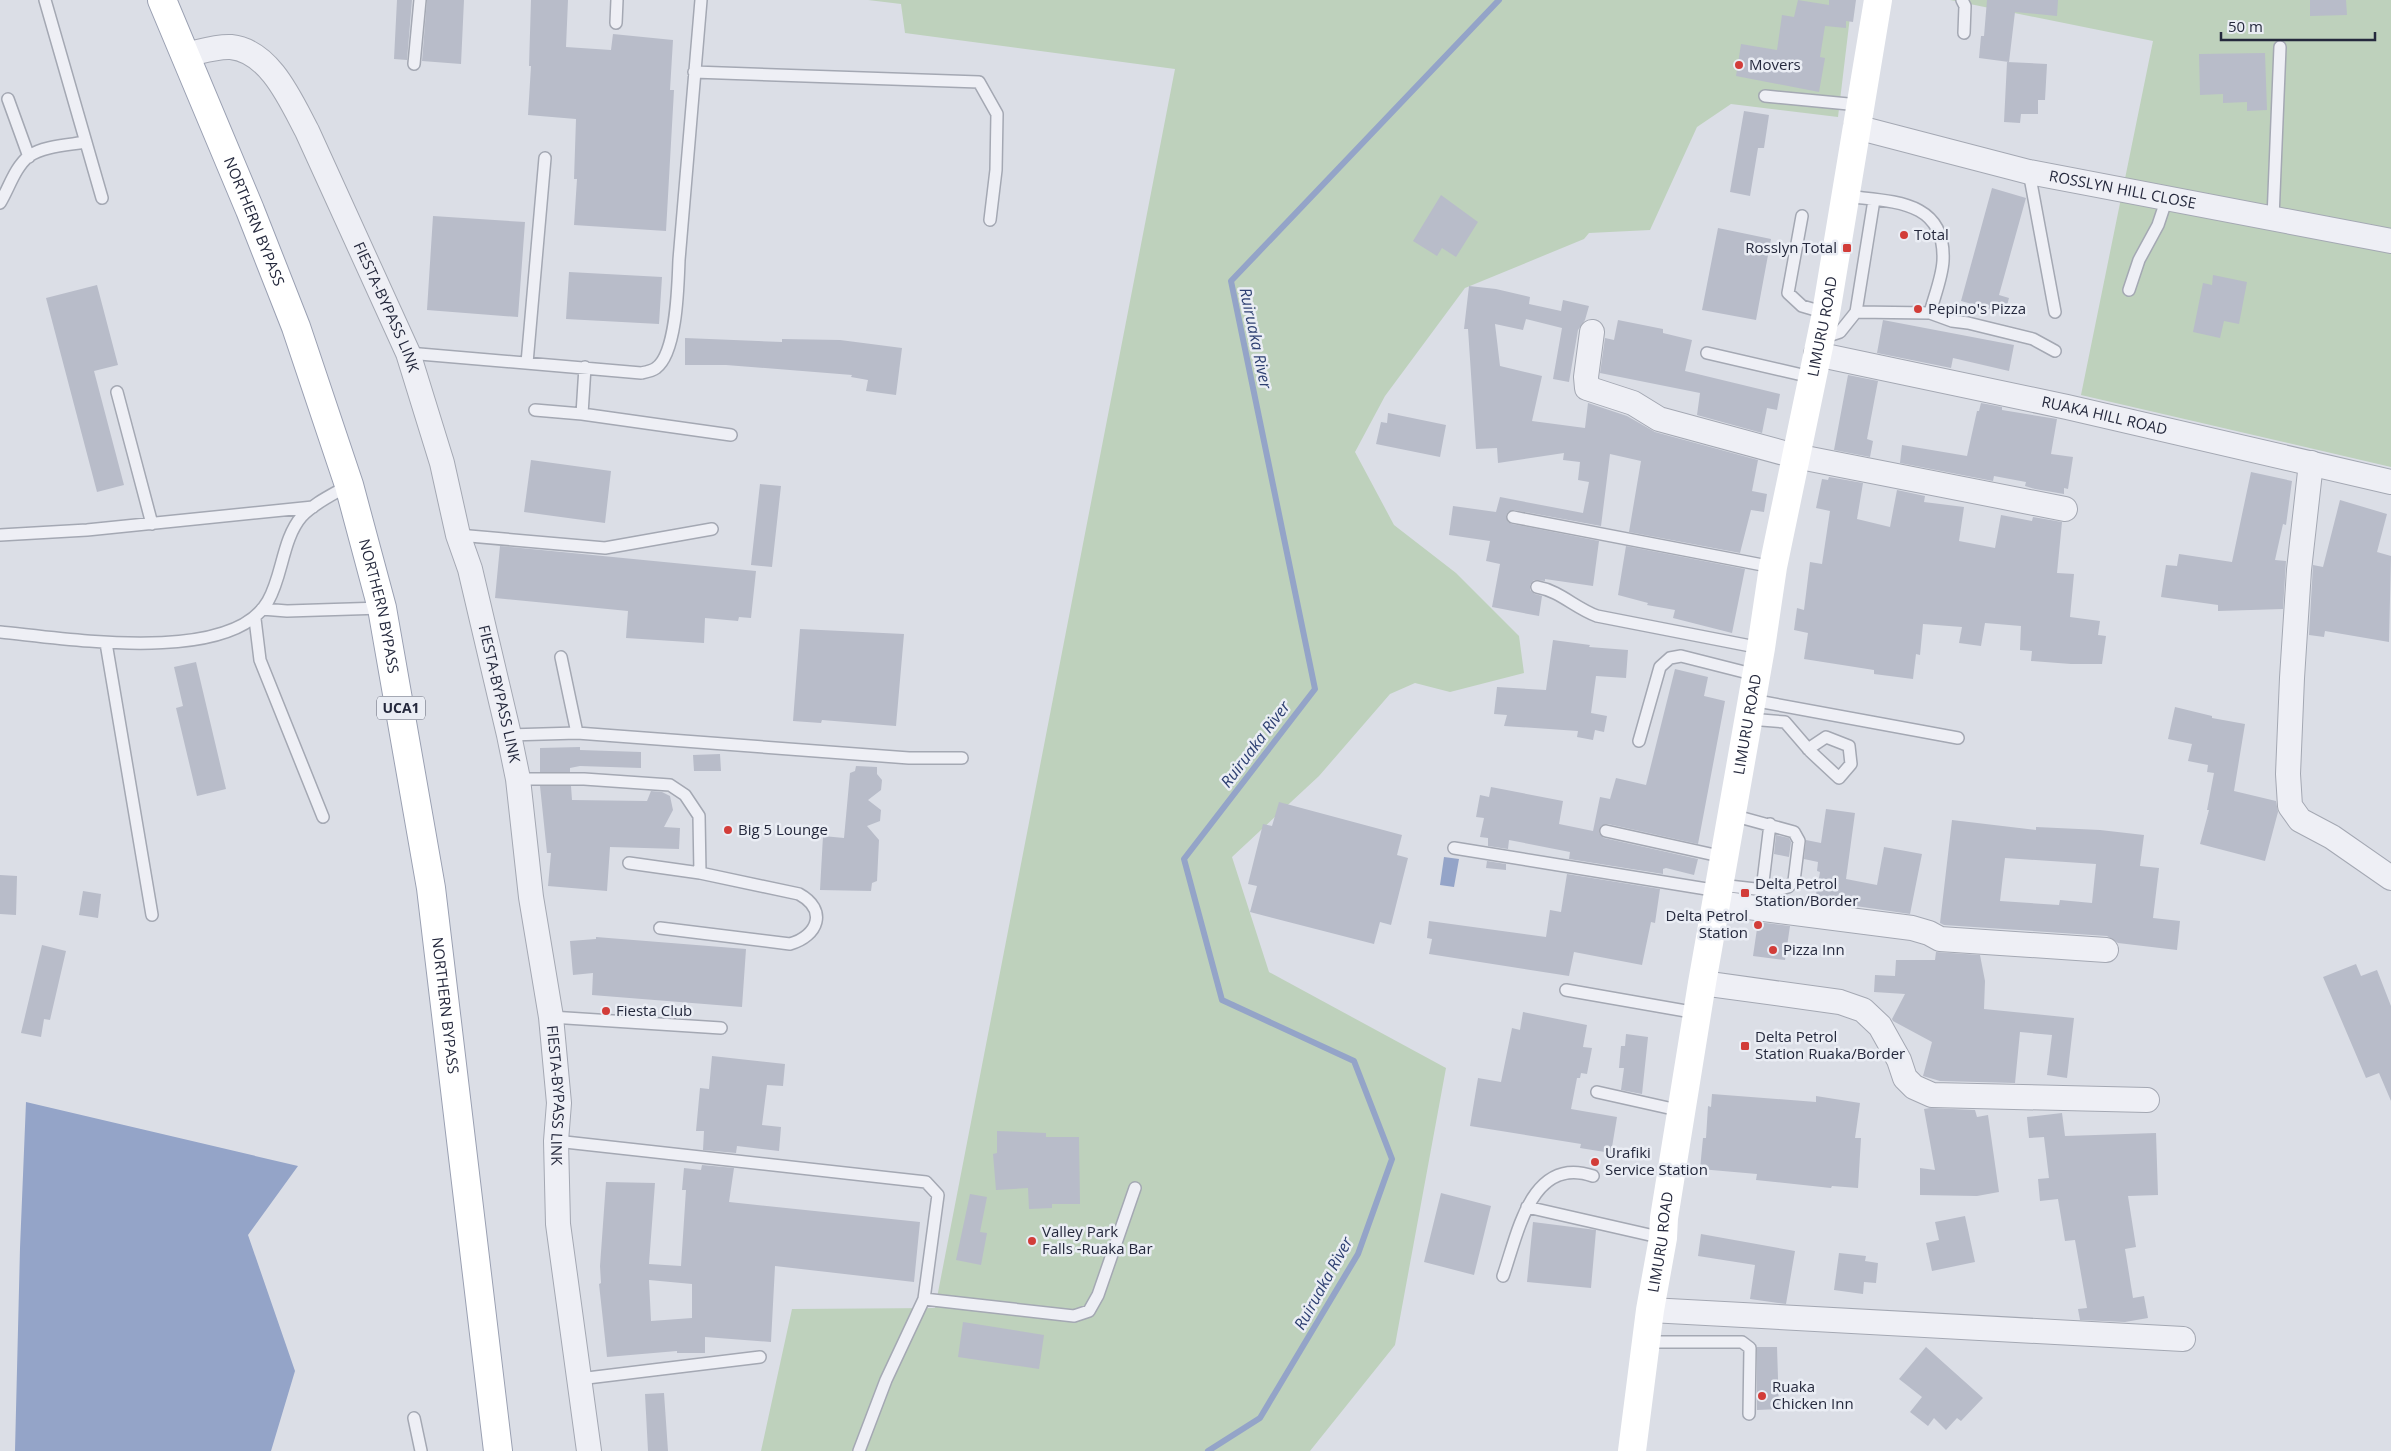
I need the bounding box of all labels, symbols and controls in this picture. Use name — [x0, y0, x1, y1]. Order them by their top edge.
scale bar — [2221, 10, 2375, 42]
text: 50 m — [2228, 16, 2263, 36]
place label: Movers — [1749, 54, 1801, 74]
marker: Movers — [1733, 59, 1745, 71]
street label: NORTHERN BYPASS — [220, 154, 290, 289]
street label: ROSSLYN HILL CLOSE — [2048, 165, 2198, 213]
place label: Total — [1914, 224, 1949, 244]
marker: Total — [1898, 229, 1910, 241]
place label: Rosslyn Total — [1745, 237, 1837, 257]
street label: FIESTA-BYPASS LINK — [350, 238, 425, 375]
marker: Rosslyn Total — [1841, 242, 1853, 254]
street label: LIMURU ROAD — [1802, 275, 1841, 378]
water label: Ruiruaka River — [1235, 285, 1278, 391]
place label: Pepino's Pizza — [1928, 298, 2026, 318]
marker: Pepino's Pizza — [1912, 303, 1924, 315]
street label: RUAKA HILL ROAD — [2040, 391, 2170, 439]
street label: NORTHERN BYPASS — [355, 536, 404, 675]
street label: FIESTA-BYPASS LINK — [475, 623, 526, 765]
street label: LIMURU ROAD — [1728, 672, 1765, 776]
road number: UCA1 — [377, 696, 425, 720]
water label: Ruiruaka River — [1215, 696, 1295, 792]
place label: Big 5 Lounge — [738, 819, 828, 839]
marker: Big 5 Lounge — [722, 824, 734, 836]
place label: Delta Petrol Station/Border — [1755, 873, 1858, 910]
marker: Delta Petrol Station/Border — [1739, 887, 1751, 899]
place label: Delta Petrol Station — [1666, 905, 1748, 942]
marker: Delta Petrol Station — [1752, 919, 1764, 931]
street label: NORTHERN BYPASS — [428, 936, 464, 1075]
place label: Pizza Inn — [1783, 939, 1845, 959]
marker: Pizza Inn — [1767, 944, 1779, 956]
place label: Fiesta Club — [616, 1000, 692, 1020]
marker: Fiesta Club — [600, 1005, 612, 1017]
street label: FIESTA-BYPASS LINK — [543, 1024, 570, 1166]
place label: Delta Petrol Station Ruaka/Border — [1755, 1026, 1905, 1063]
marker: Delta Petrol Station Ruaka/Border — [1739, 1040, 1751, 1052]
place label: Urafiki Service Station — [1605, 1142, 1708, 1179]
marker: Urafiki Service Station — [1589, 1156, 1601, 1168]
street label: LIMURU ROAD — [1642, 1190, 1677, 1294]
place label: Valley Park Falls -Ruaka Bar — [1042, 1221, 1153, 1258]
water label: Ruiruaka River — [1288, 1232, 1358, 1333]
marker: Valley Park Falls -Ruaka Bar — [1026, 1235, 1038, 1247]
place label: Ruaka Chicken Inn — [1772, 1376, 1854, 1413]
marker: Ruaka Chicken Inn — [1756, 1390, 1768, 1402]

